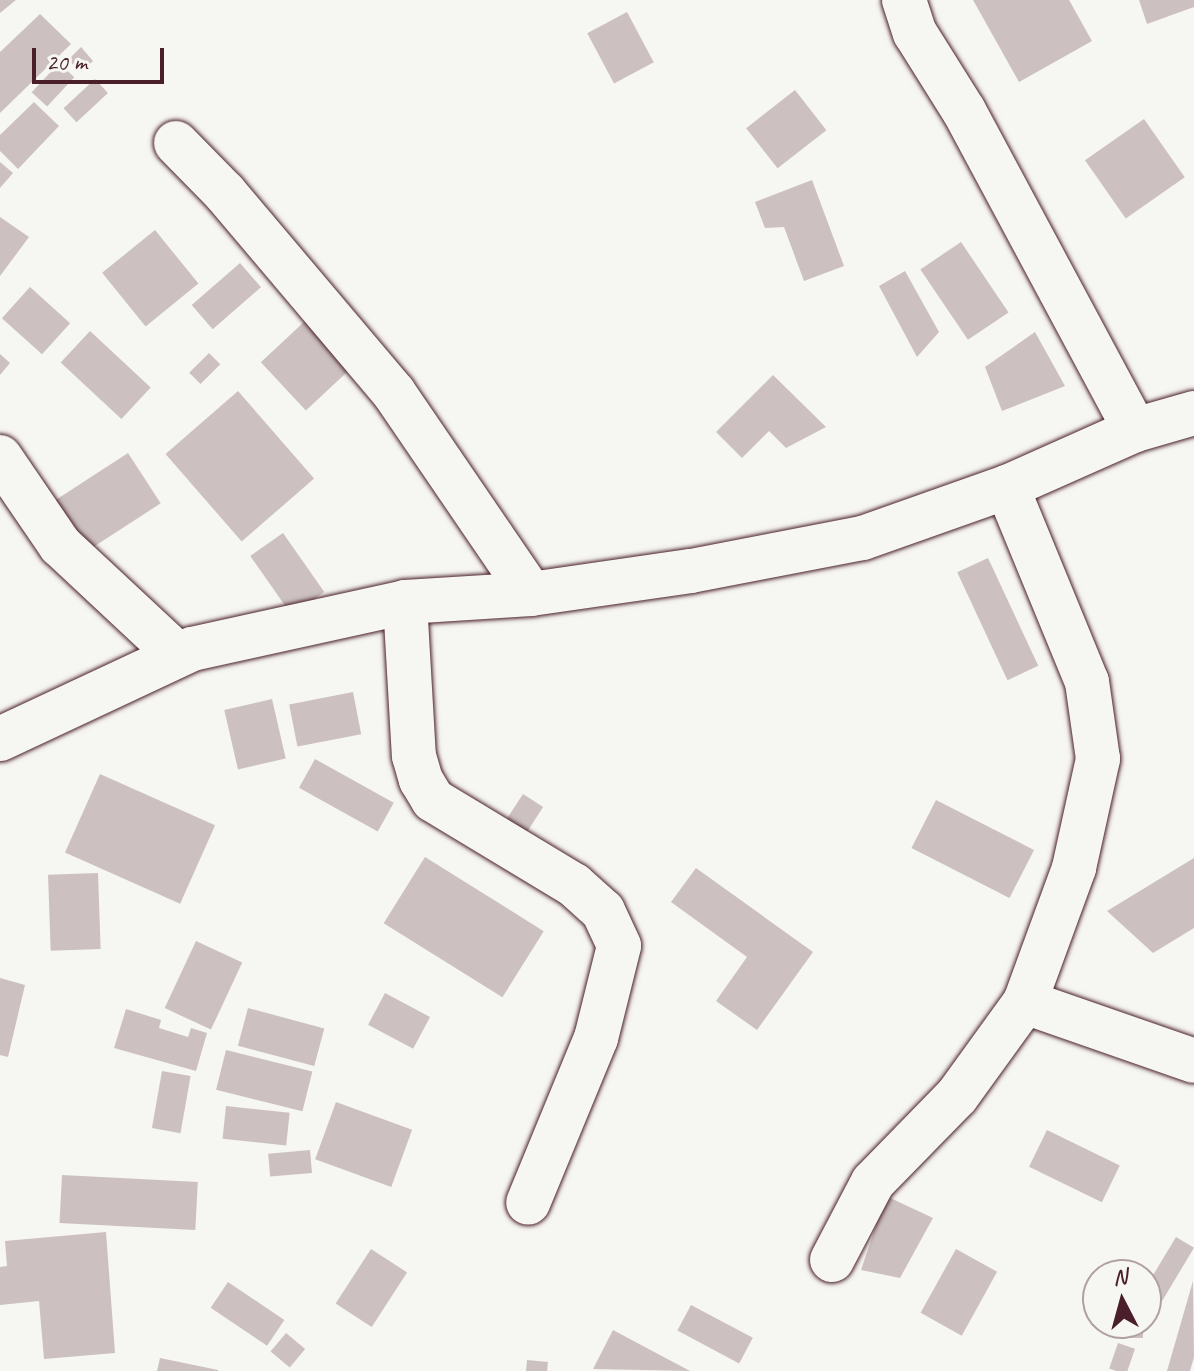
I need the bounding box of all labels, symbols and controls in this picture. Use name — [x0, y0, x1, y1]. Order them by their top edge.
scale bar — [36, 32, 168, 82]
text: 20 m — [46, 47, 87, 77]
north arrow — [1082, 1259, 1162, 1339]
text: N — [1111, 1262, 1128, 1292]

